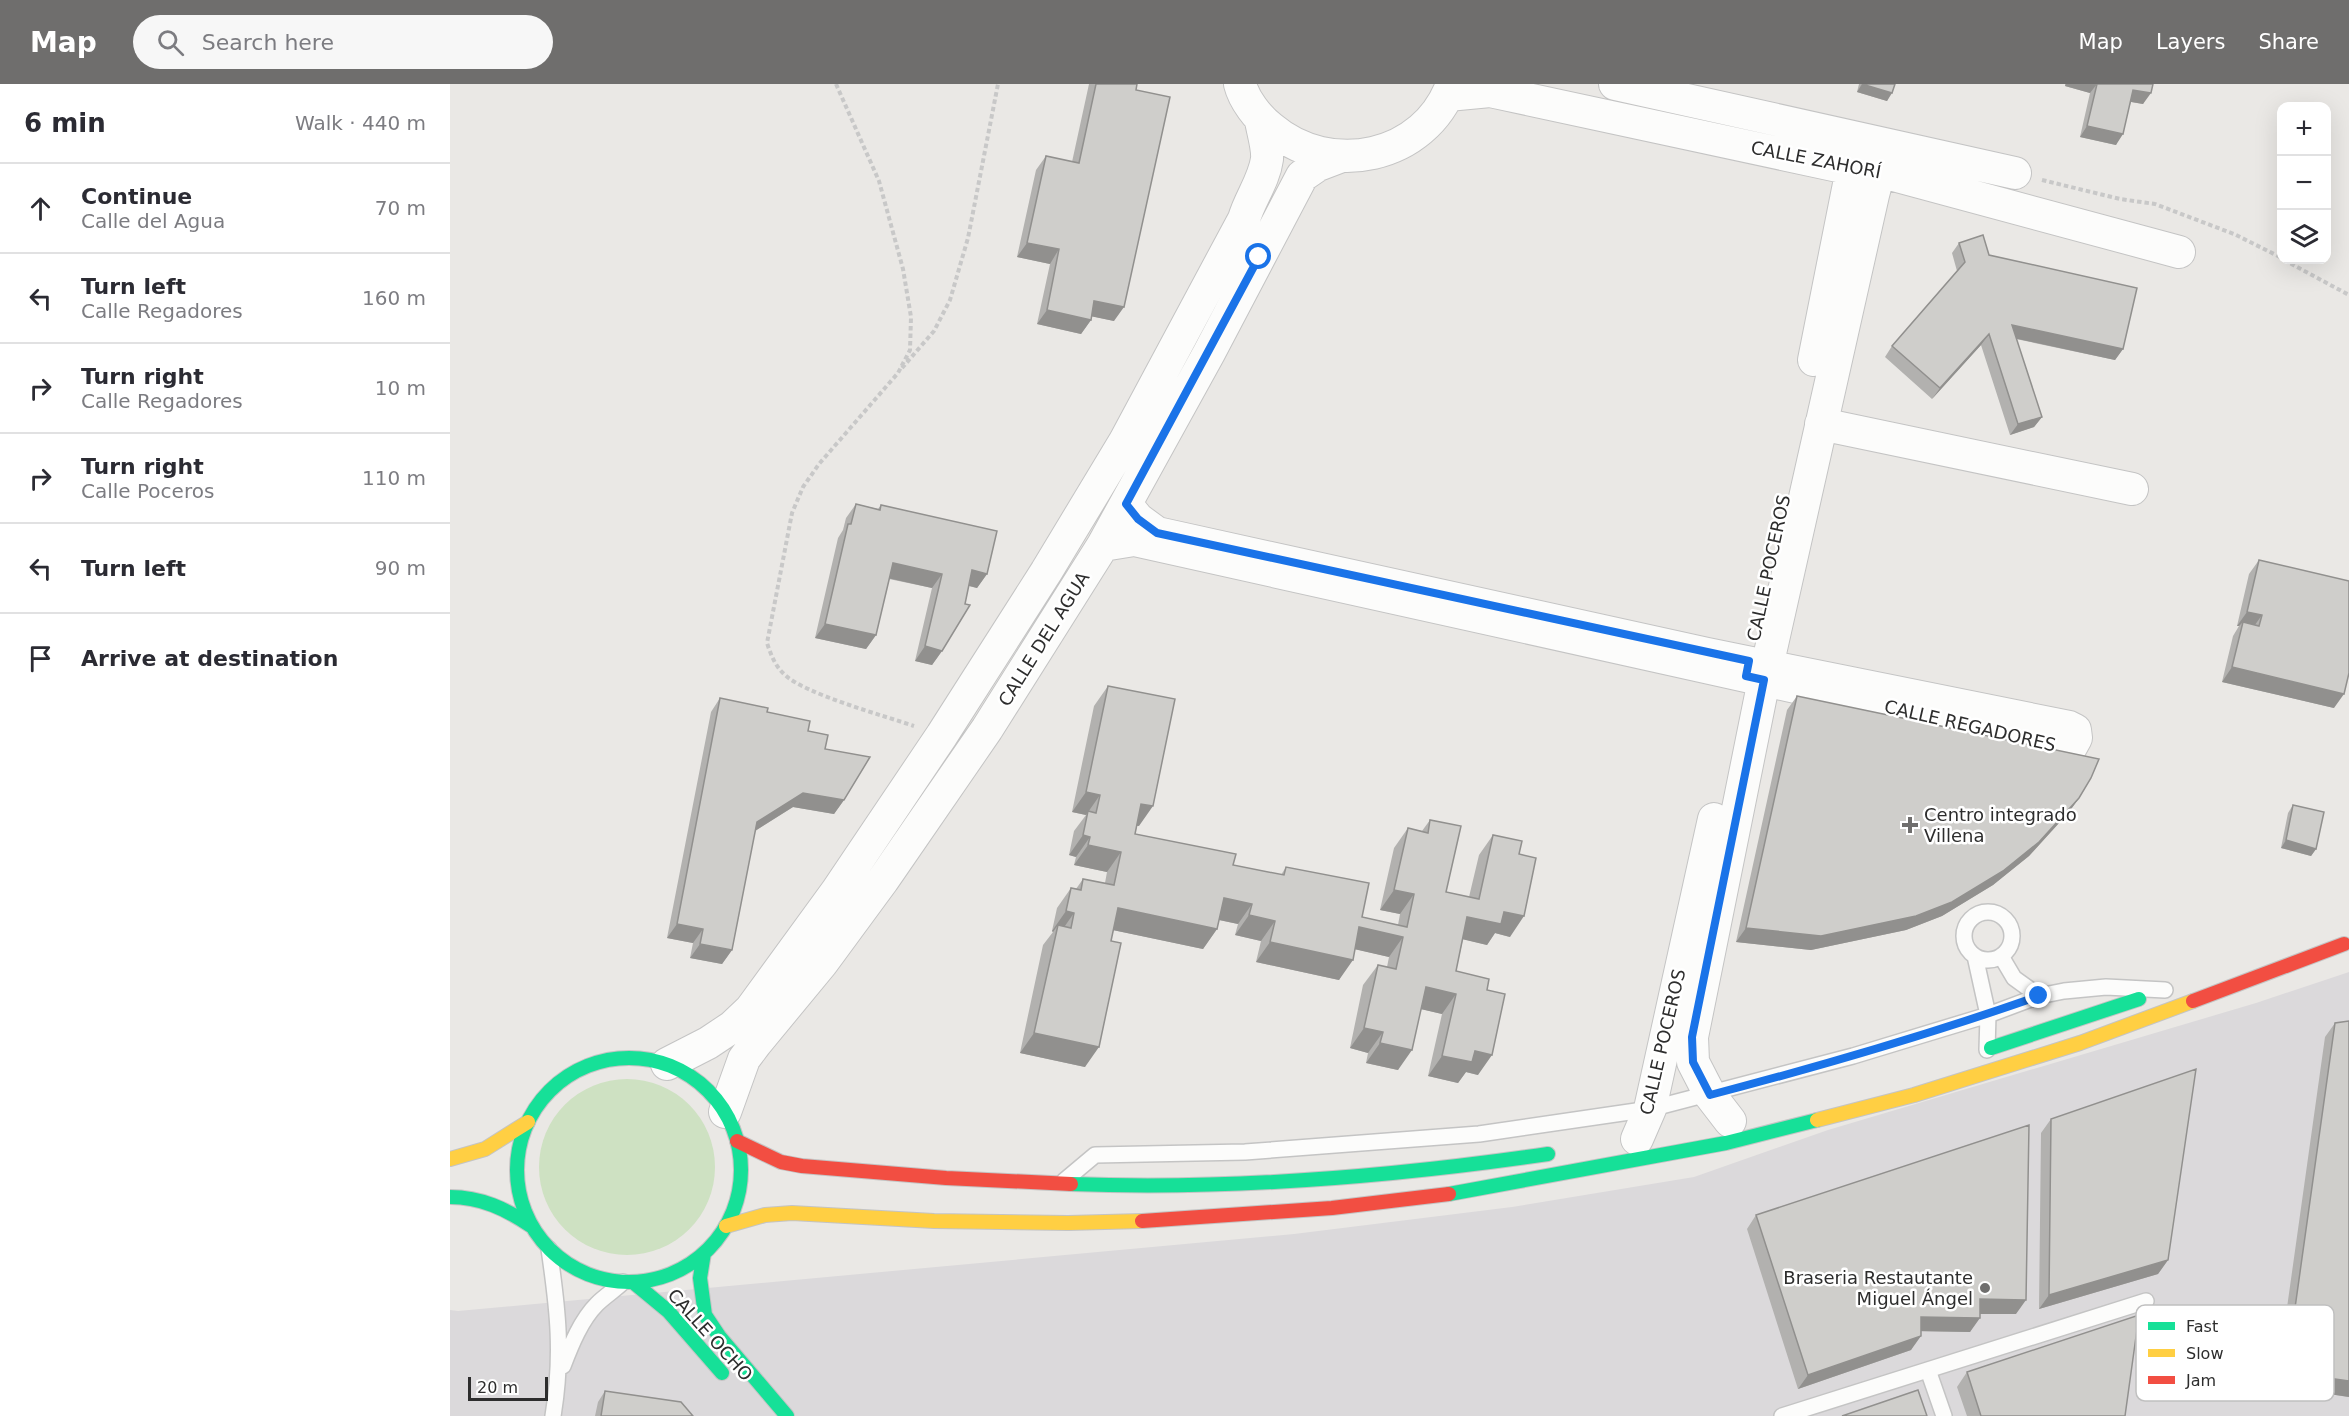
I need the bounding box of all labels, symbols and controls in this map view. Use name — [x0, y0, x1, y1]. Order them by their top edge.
search box — [133, 15, 553, 69]
text: Map — [30, 26, 97, 59]
icon: search — [154, 26, 187, 59]
text: Search here — [202, 30, 334, 55]
text: Map — [2079, 30, 2123, 54]
text: Layers — [2156, 30, 2225, 54]
text: Share — [2258, 30, 2319, 54]
map controls — [2277, 102, 2331, 264]
button: + — [2277, 102, 2331, 156]
text: 6 min — [24, 108, 106, 138]
text: Walk · 440 m — [295, 111, 426, 135]
street label: CALLE ZAHORÍ — [1749, 137, 1883, 182]
button: − — [2277, 156, 2331, 210]
text: Continue — [81, 184, 192, 209]
icon: ahead — [24, 192, 57, 225]
text: 70 m — [375, 196, 426, 220]
text: Calle del Agua — [81, 209, 225, 233]
button: layers — [2277, 210, 2331, 264]
route start — [1245, 243, 1271, 269]
text: Turn left — [81, 274, 186, 299]
icon: left — [24, 282, 57, 315]
text: 160 m — [362, 286, 426, 310]
text: Calle Regadores — [81, 299, 243, 323]
text: Turn right — [81, 364, 204, 389]
icon: right — [24, 372, 57, 405]
text: 10 m — [375, 376, 426, 400]
text: Calle Regadores — [81, 389, 243, 413]
text: Turn right — [81, 454, 204, 479]
icon: right — [24, 462, 57, 495]
text: 110 m — [362, 466, 426, 490]
text: Calle Poceros — [81, 479, 214, 503]
street label: CALLE POCEROS — [1743, 493, 1794, 643]
icon: left — [24, 552, 57, 585]
text: Turn left — [81, 556, 186, 581]
text: 90 m — [375, 556, 426, 580]
street label: CALLE DEL AGUA — [994, 567, 1094, 710]
icon: arrive — [24, 642, 57, 675]
text: Arrive at destination — [81, 646, 338, 671]
street label: CALLE REGADORES — [1882, 696, 2058, 755]
place label: Centro integrado Villena — [1924, 804, 2077, 846]
marker: Centro integrado Villena — [1901, 816, 1919, 834]
street label: CALLE POCEROS — [1636, 967, 1690, 1117]
route end — [2025, 982, 2051, 1008]
place label: Braseria Restautante Miguel Ángel — [1783, 1267, 1973, 1309]
marker: Braseria Restautante Miguel Ángel — [1978, 1281, 1992, 1295]
street label: CALLE OCHO — [664, 1284, 757, 1385]
legend — [2136, 1305, 2334, 1401]
text: Fast — [2186, 1317, 2218, 1336]
text: Slow — [2186, 1344, 2223, 1363]
text: Jam — [2185, 1371, 2216, 1390]
scale bar — [468, 1374, 548, 1402]
text: 20 m — [477, 1378, 518, 1397]

